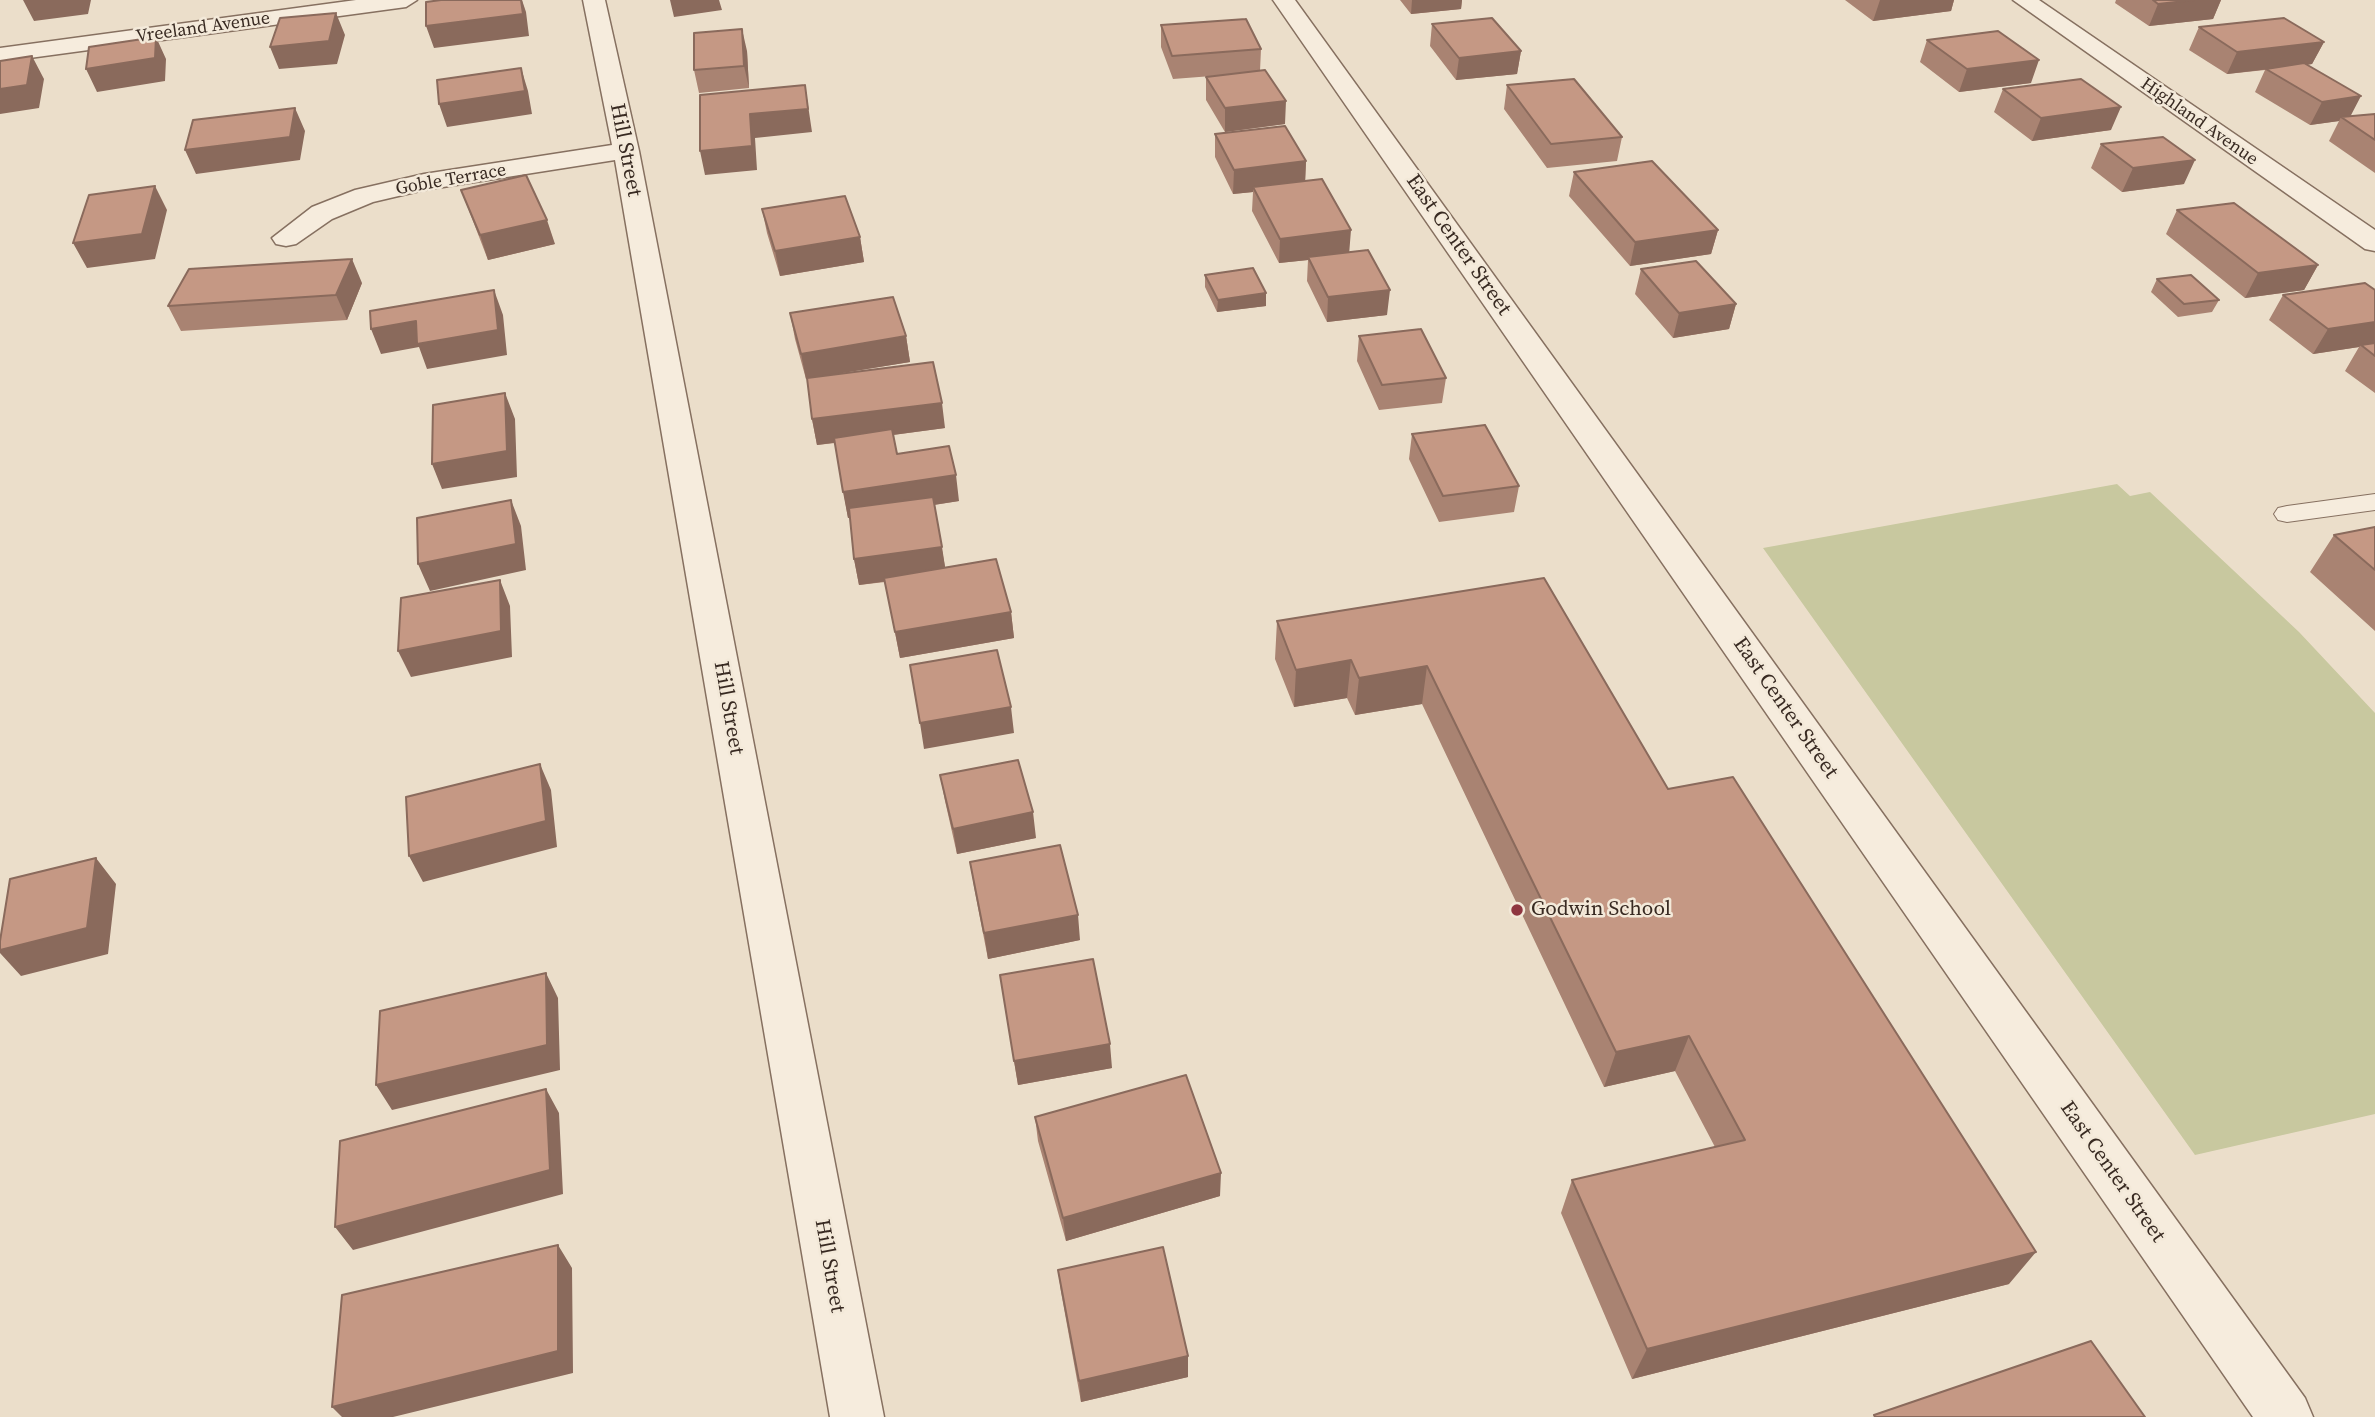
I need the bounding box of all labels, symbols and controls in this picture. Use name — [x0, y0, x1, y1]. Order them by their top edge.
street label: Vreeland Avenue — [134, 8, 272, 48]
street label: Highland Avenue — [2136, 74, 2262, 170]
street label: Hill Street — [604, 101, 646, 199]
street label: Goble Terrace — [394, 160, 508, 200]
street label: East Center Street — [1400, 170, 1516, 320]
street label: East Center Street — [1727, 633, 1843, 783]
street label: Hill Street — [707, 659, 749, 757]
place label: Godwin School — [1531, 897, 1671, 923]
marker: Godwin School — [1509, 902, 1525, 918]
street label: East Center Street — [2054, 1097, 2170, 1247]
street label: Hill Street — [808, 1217, 850, 1315]

